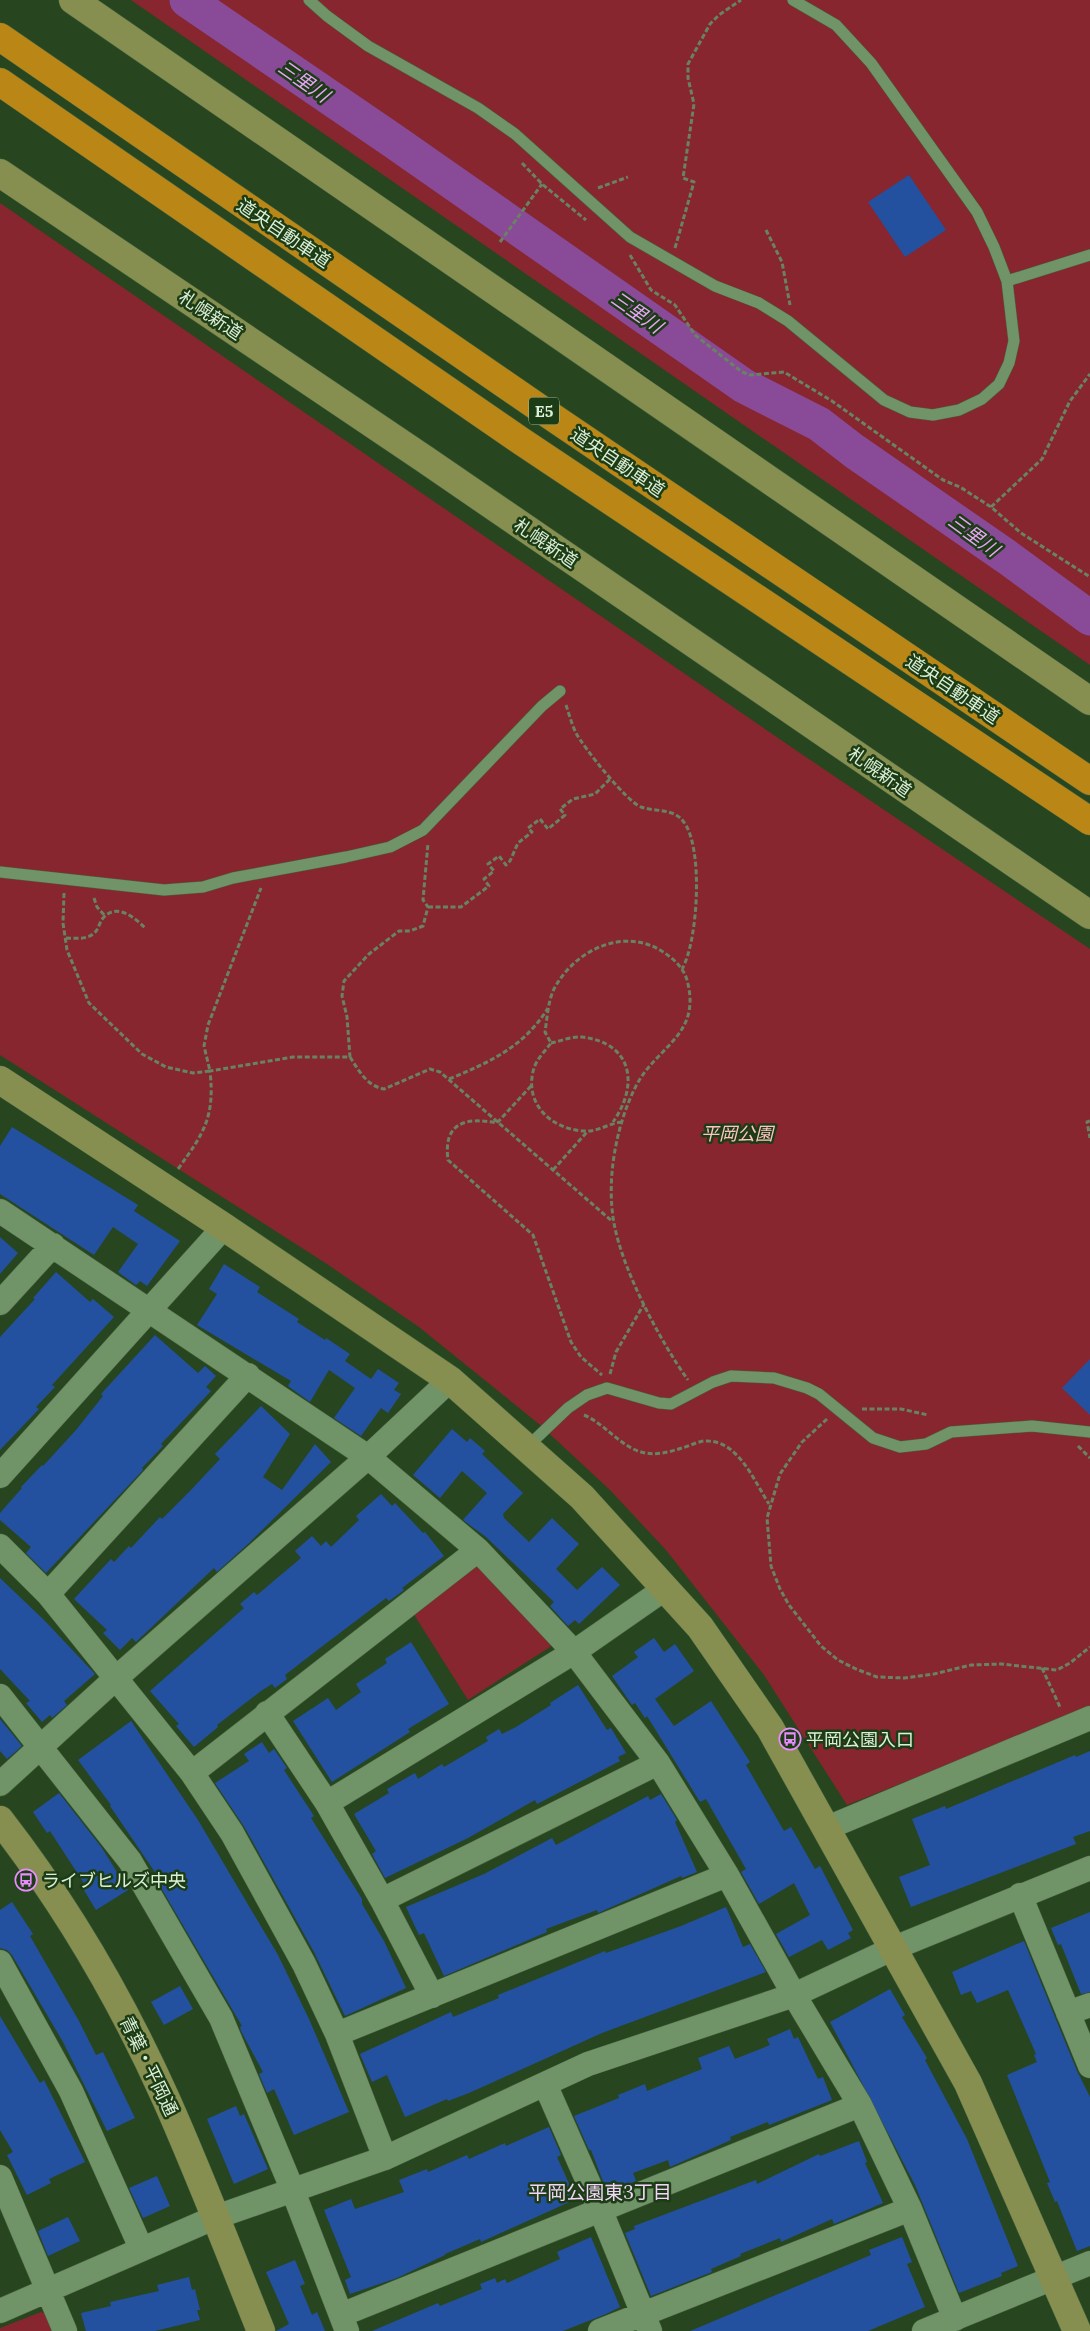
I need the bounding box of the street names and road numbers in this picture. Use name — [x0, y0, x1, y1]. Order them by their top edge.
street label: 道央自動車道 — [233, 193, 335, 273]
street label: 札幌新道 — [175, 285, 247, 345]
road number: E5 — [529, 398, 559, 424]
street label: 道央自動車道 — [567, 422, 669, 502]
street label: 札幌新道 — [510, 513, 582, 573]
street label: 道央自動車道 — [902, 649, 1004, 729]
street label: 札幌新道 — [844, 742, 916, 802]
street label: 青葉・平岡通 — [115, 2012, 183, 2120]

